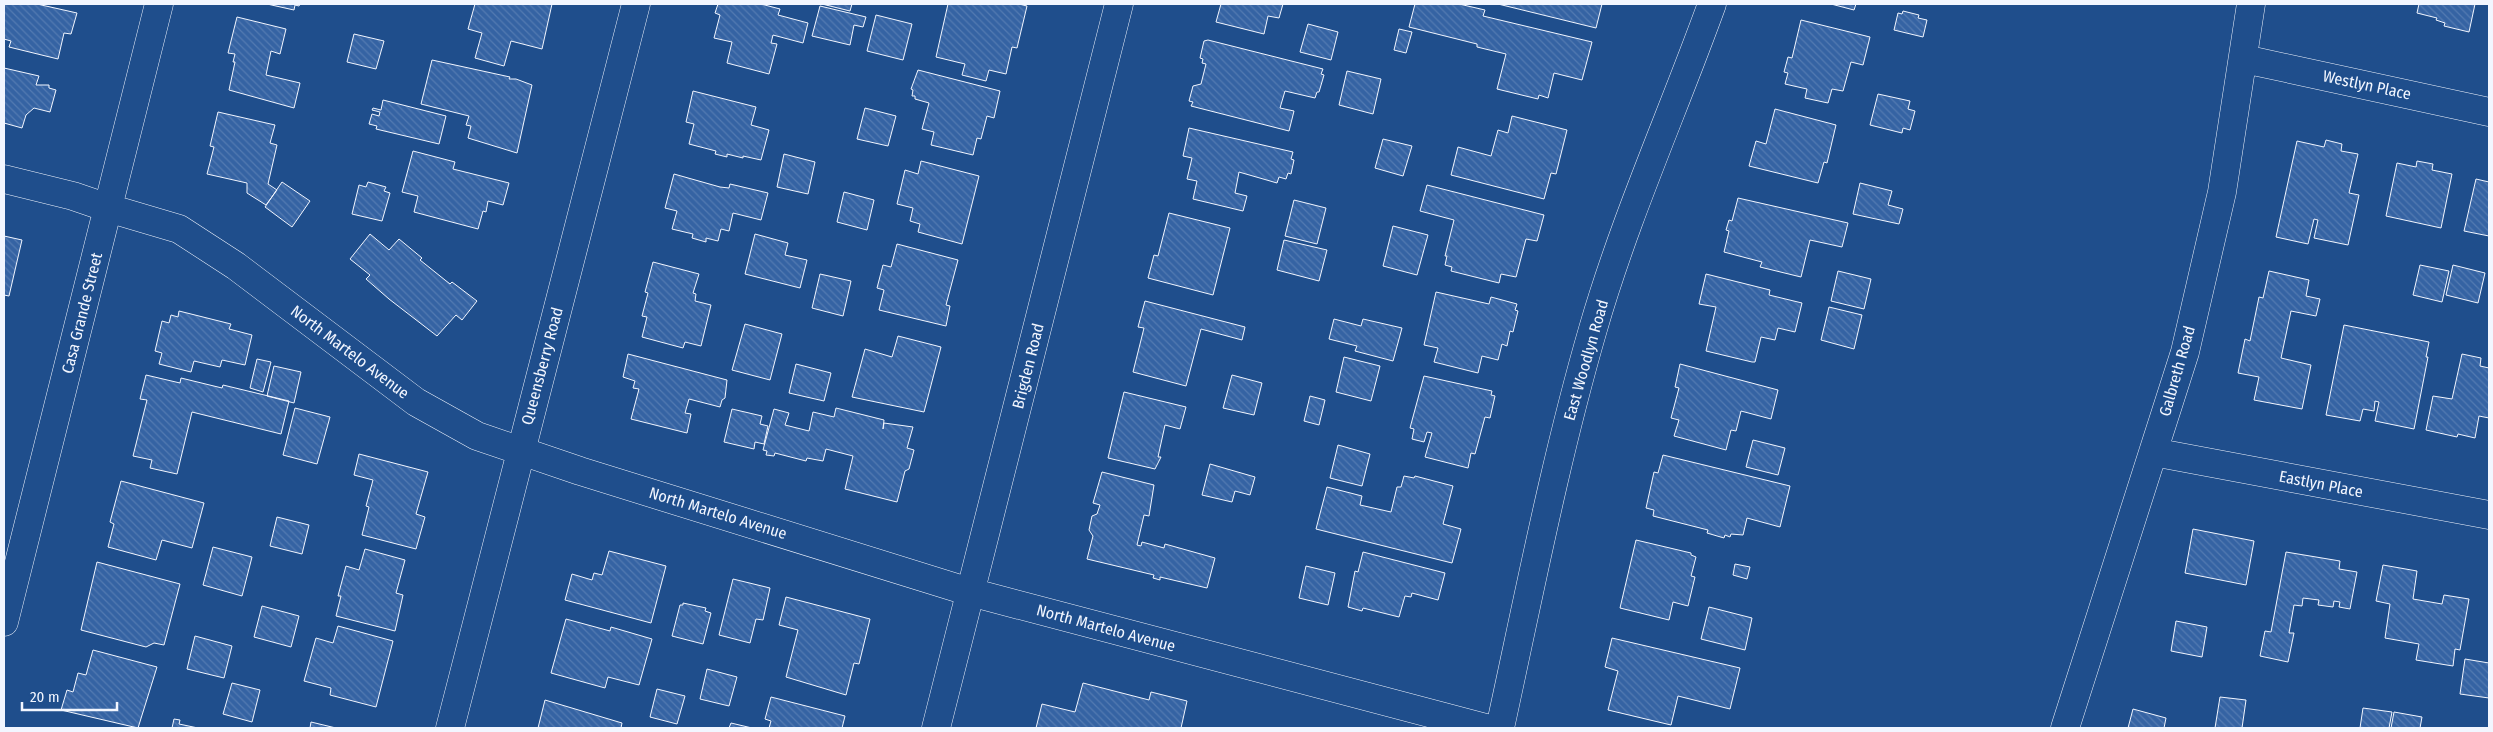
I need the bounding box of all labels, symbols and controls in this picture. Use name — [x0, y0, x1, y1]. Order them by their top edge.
street label: Westlyn Place — [2321, 66, 2413, 104]
street label: Casa Grande Street — [58, 250, 106, 376]
street label: East Woodlyn Road — [1560, 297, 1612, 423]
street label: North Martelo Avenue — [287, 301, 413, 403]
street label: Queensberry Road — [517, 305, 567, 427]
street label: Brigden Road — [1008, 321, 1048, 411]
street label: Galbreth Road — [2155, 324, 2199, 418]
street label: Eastlyn Place — [2277, 467, 2365, 501]
street label: North Martelo Avenue — [647, 483, 789, 543]
street label: North Martelo Avenue — [1034, 600, 1178, 656]
scale bar — [22, 680, 118, 712]
text: 20 m — [30, 688, 60, 706]

